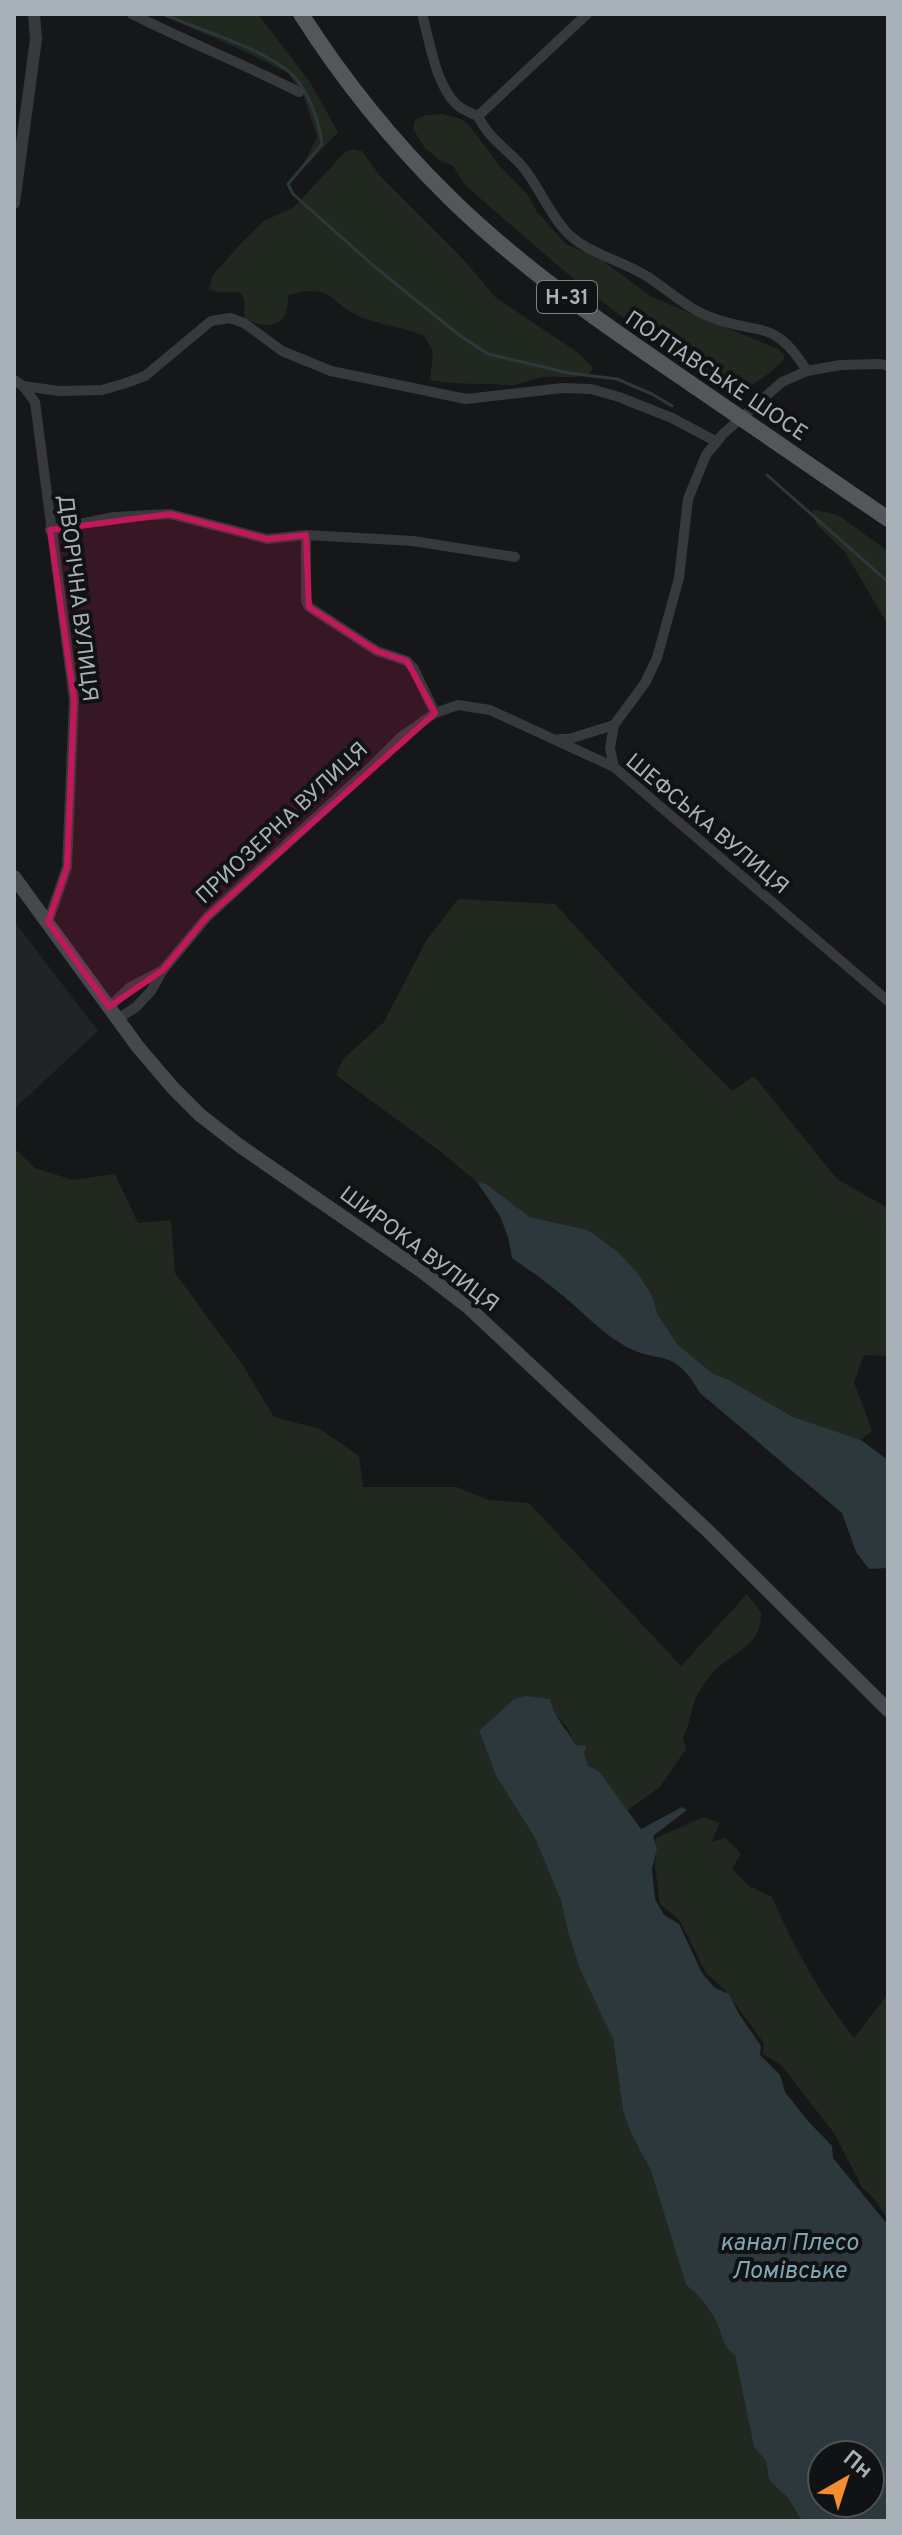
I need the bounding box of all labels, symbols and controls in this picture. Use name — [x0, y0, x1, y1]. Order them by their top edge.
road number: Н-31 — [537, 281, 597, 313]
street label: ПОЛТАВСЬКЕ ШОСЕ — [619, 306, 812, 448]
street label: ДВОРІЧНА ВУЛИЦЯ — [50, 493, 103, 703]
street label: ПРИОЗЕРНА ВУЛИЦЯ — [191, 737, 374, 911]
street label: ШЕФСЬКА ВУЛИЦЯ — [619, 749, 794, 901]
street label: ШИРОКА ВУЛИЦЯ — [334, 1181, 503, 1319]
water label: канал Плесо Ломівське — [720, 2229, 859, 2287]
north arrow — [806, 2439, 886, 2519]
text: Пн — [837, 2446, 877, 2485]

